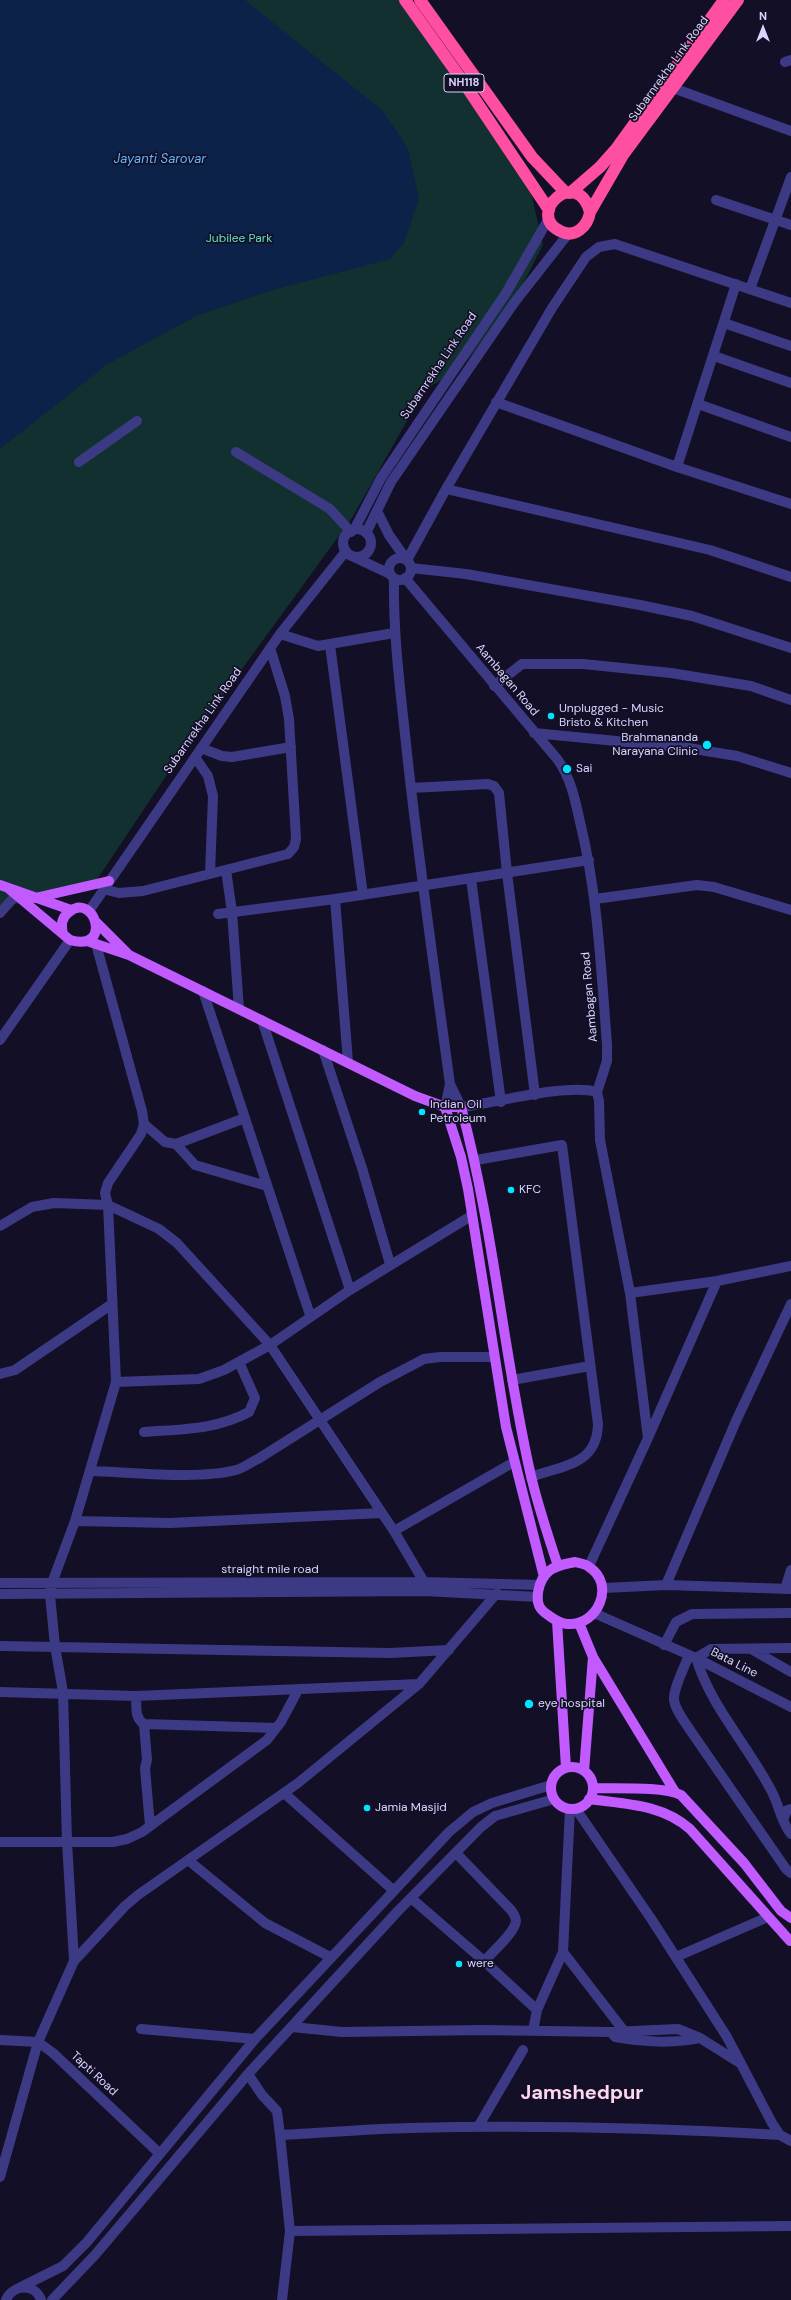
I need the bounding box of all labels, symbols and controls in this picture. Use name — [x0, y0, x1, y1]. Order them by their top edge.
north arrow — [743, 8, 783, 48]
text: N — [759, 9, 767, 23]
street label: Subarnrekha Link Road — [626, 14, 712, 124]
road number: NH118 — [444, 74, 484, 92]
water label: Jayanti Sarovar — [114, 152, 206, 168]
park label: Jubilee Park — [206, 232, 272, 246]
street label: Subarnrekha Link Road — [398, 310, 480, 422]
street label: Aambagan Road — [472, 641, 542, 719]
street label: Subarnrekha Link Road — [161, 665, 245, 777]
place label: Unplugged - Music Bristo & Kitchen — [559, 702, 664, 730]
marker: Unplugged - Music Bristo & Kitchen — [546, 711, 556, 721]
place label: Brahmananda Narayana Clinic — [612, 731, 698, 759]
marker: Brahmananda Narayana Clinic — [701, 739, 713, 751]
place label: Sai — [576, 762, 592, 776]
marker: Sai — [561, 763, 573, 775]
street label: Aambagan Road — [579, 951, 601, 1043]
place label: Indian Oil Petroleum — [430, 1098, 486, 1126]
marker: Indian Oil Petroleum — [417, 1107, 427, 1117]
place label: KFC — [519, 1183, 541, 1197]
marker: KFC — [506, 1185, 516, 1195]
street label: straight mile road — [221, 1563, 319, 1577]
street label: Bata Line — [708, 1645, 760, 1681]
place label: eye hospital — [538, 1697, 605, 1711]
marker: eye hospital — [523, 1698, 535, 1710]
place label: Jamia Masjid — [375, 1801, 447, 1815]
marker: Jamia Masjid — [362, 1803, 372, 1813]
place label: were — [467, 1957, 494, 1971]
marker: were — [454, 1959, 464, 1969]
street label: Tapti Road — [68, 2049, 120, 2099]
district label: Jamshedpur — [520, 2082, 644, 2106]

